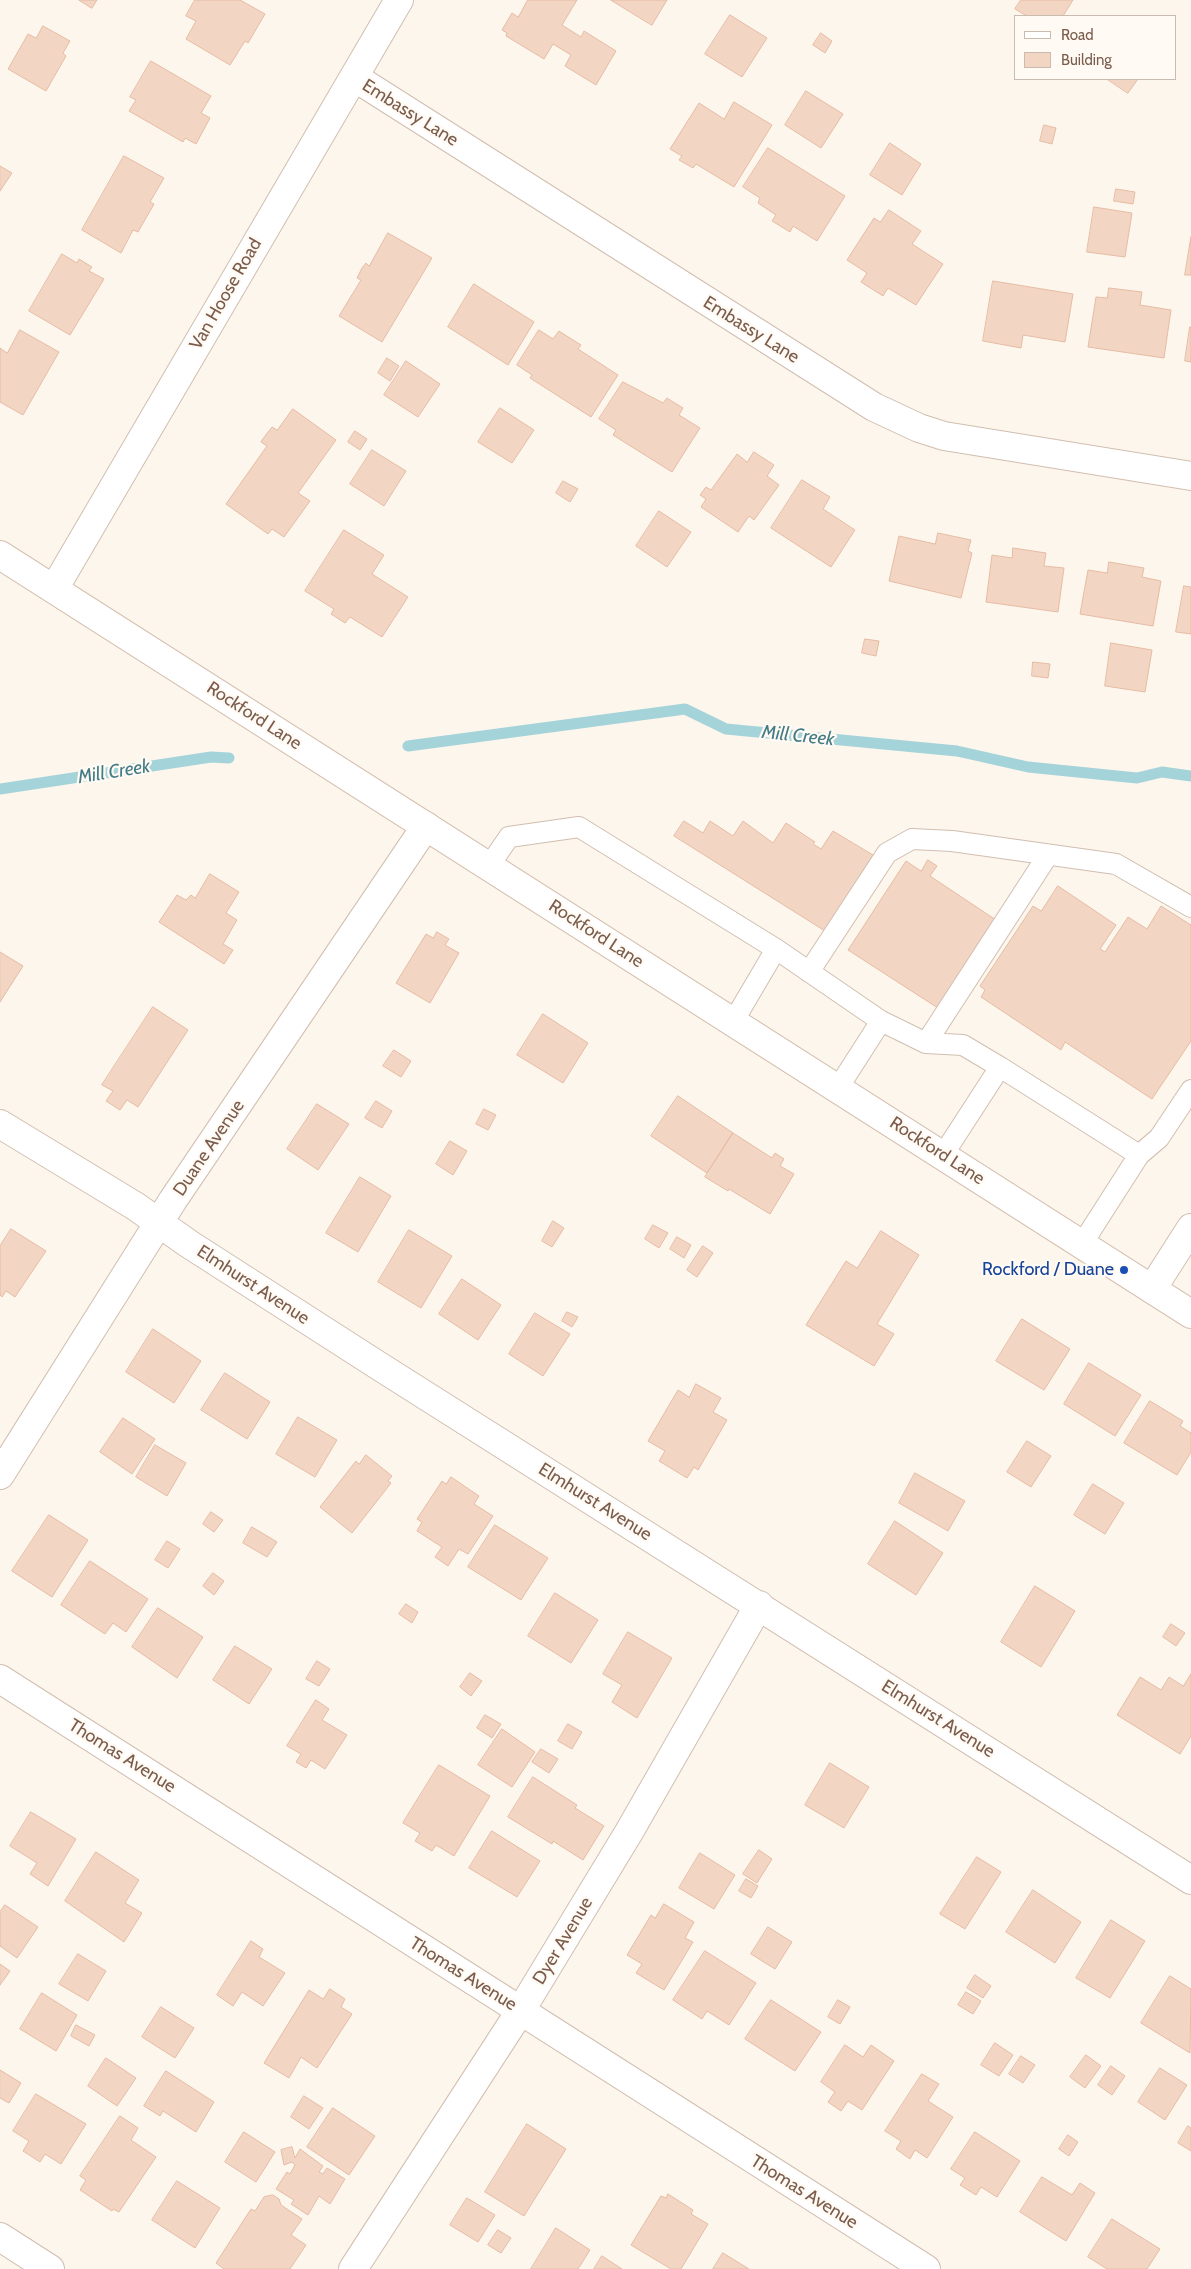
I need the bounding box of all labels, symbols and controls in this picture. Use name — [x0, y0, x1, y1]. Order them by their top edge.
legend — [1014, 15, 1176, 80]
text: Road — [1061, 26, 1094, 44]
text: Building — [1061, 51, 1112, 69]
street label: Embassy Lane — [358, 75, 462, 151]
street label: Van Hoose Road — [185, 234, 267, 354]
street label: Embassy Lane — [699, 292, 803, 368]
street label: Rockford Lane — [203, 677, 305, 755]
water label: Mill Creek — [761, 721, 835, 751]
water label: Mill Creek — [76, 755, 152, 789]
street label: Rockford Lane — [545, 895, 647, 973]
street label: Duane Avenue — [169, 1096, 249, 1200]
street label: Rockford Lane — [886, 1112, 988, 1190]
street label: Elmhurst Avenue — [193, 1241, 313, 1329]
place label: Rockford / Duane — [982, 1259, 1114, 1281]
marker: Rockford / Duane — [1118, 1264, 1130, 1276]
street label: Elmhurst Avenue — [534, 1459, 656, 1545]
street label: Elmhurst Avenue — [877, 1676, 999, 1762]
street label: Thomas Avenue — [64, 1714, 180, 1798]
street label: Dyer Avenue — [528, 1893, 598, 1989]
street label: Thomas Avenue — [405, 1932, 521, 2016]
street label: Thomas Avenue — [746, 2150, 862, 2234]

